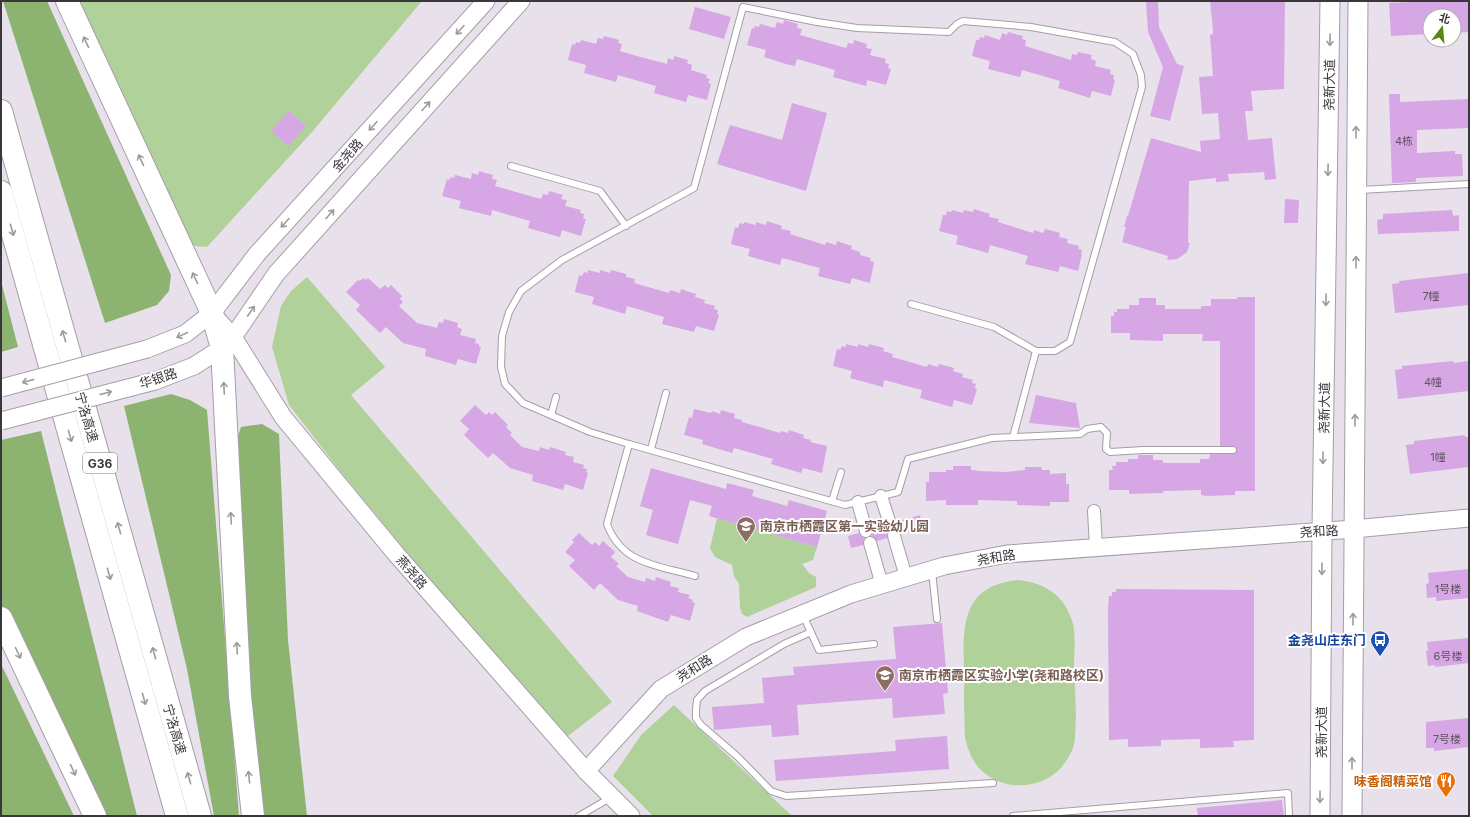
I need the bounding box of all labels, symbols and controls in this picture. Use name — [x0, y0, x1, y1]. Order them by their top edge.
north arrow — [1422, 8, 1462, 48]
text: 北 — [1438, 10, 1452, 27]
one-way arrow — [455, 25, 465, 35]
one-way arrow — [1326, 33, 1334, 46]
one-way arrow — [82, 36, 89, 48]
street label: 尧新大道 — [1321, 59, 1337, 111]
one-way arrow — [421, 101, 430, 112]
one-way arrow — [368, 121, 377, 131]
one-way arrow — [1352, 126, 1360, 139]
house number: 4栋 — [1395, 134, 1413, 148]
street label: 金尧路 — [328, 135, 366, 175]
one-way arrow — [137, 154, 144, 166]
one-way arrow — [1324, 163, 1332, 176]
one-way arrow — [325, 209, 334, 219]
one-way arrow — [281, 217, 290, 228]
one-way arrow — [8, 223, 16, 236]
one-way arrow — [1352, 256, 1360, 269]
one-way arrow — [191, 272, 198, 284]
house number: 7幢 — [1422, 289, 1440, 303]
one-way arrow — [1322, 293, 1329, 306]
one-way arrow — [247, 306, 255, 317]
one-way arrow — [60, 329, 67, 342]
one-way arrow — [176, 332, 188, 339]
street label: 华银路 — [137, 364, 179, 392]
house number: 4幢 — [1424, 375, 1442, 389]
one-way arrow — [22, 377, 35, 385]
one-way arrow — [220, 382, 228, 395]
street label: 尧新大道 — [1316, 382, 1332, 434]
one-way arrow — [100, 389, 113, 397]
street label: 宁洛高速 — [72, 390, 102, 444]
one-way arrow — [1351, 414, 1359, 427]
one-way arrow — [67, 429, 74, 442]
house number: 1幢 — [1430, 450, 1446, 464]
one-way arrow — [1319, 451, 1327, 464]
road number: G36 — [83, 453, 117, 473]
one-way arrow — [227, 512, 234, 525]
school or university icon: 南京市栖霞区第一实验幼儿园 — [735, 515, 757, 543]
place label: 南京市栖霞区第一实验幼儿园 — [760, 518, 929, 534]
one-way arrow — [115, 522, 122, 535]
street label: 尧和路 — [1299, 522, 1339, 540]
street label: 尧和路 — [975, 546, 1017, 568]
street label: 燕尧路 — [393, 552, 431, 592]
one-way arrow — [1318, 562, 1326, 575]
one-way arrow — [106, 568, 113, 581]
house number: 1号楼 — [1435, 582, 1461, 596]
one-way arrow — [1349, 613, 1357, 626]
bus stop icon: 金尧山庄东门 — [1369, 629, 1391, 657]
place label: 金尧山庄东门 — [1288, 632, 1366, 648]
one-way arrow — [234, 642, 241, 655]
one-way arrow — [15, 647, 22, 659]
one-way arrow — [150, 647, 157, 660]
house number: 6号楼 — [1434, 649, 1462, 663]
street label: 尧和路 — [673, 651, 715, 685]
school or university icon: 南京市栖霞区实验小学(尧和路校区) — [874, 664, 896, 692]
place label: 南京市栖霞区实验小学(尧和路校区) — [899, 667, 1104, 683]
one-way arrow — [141, 693, 148, 706]
street label: 宁洛高速 — [160, 702, 190, 756]
street label: 尧新大道 — [1313, 706, 1329, 758]
house number: 7号楼 — [1433, 732, 1461, 746]
one-way arrow — [1348, 757, 1356, 770]
one-way arrow — [70, 764, 77, 776]
restaurant icon: 味香阁精菜馆 — [1435, 770, 1457, 798]
one-way arrow — [245, 771, 252, 784]
one-way arrow — [185, 772, 192, 785]
place label: 味香阁精菜馆 — [1354, 773, 1432, 789]
one-way arrow — [1316, 790, 1324, 803]

